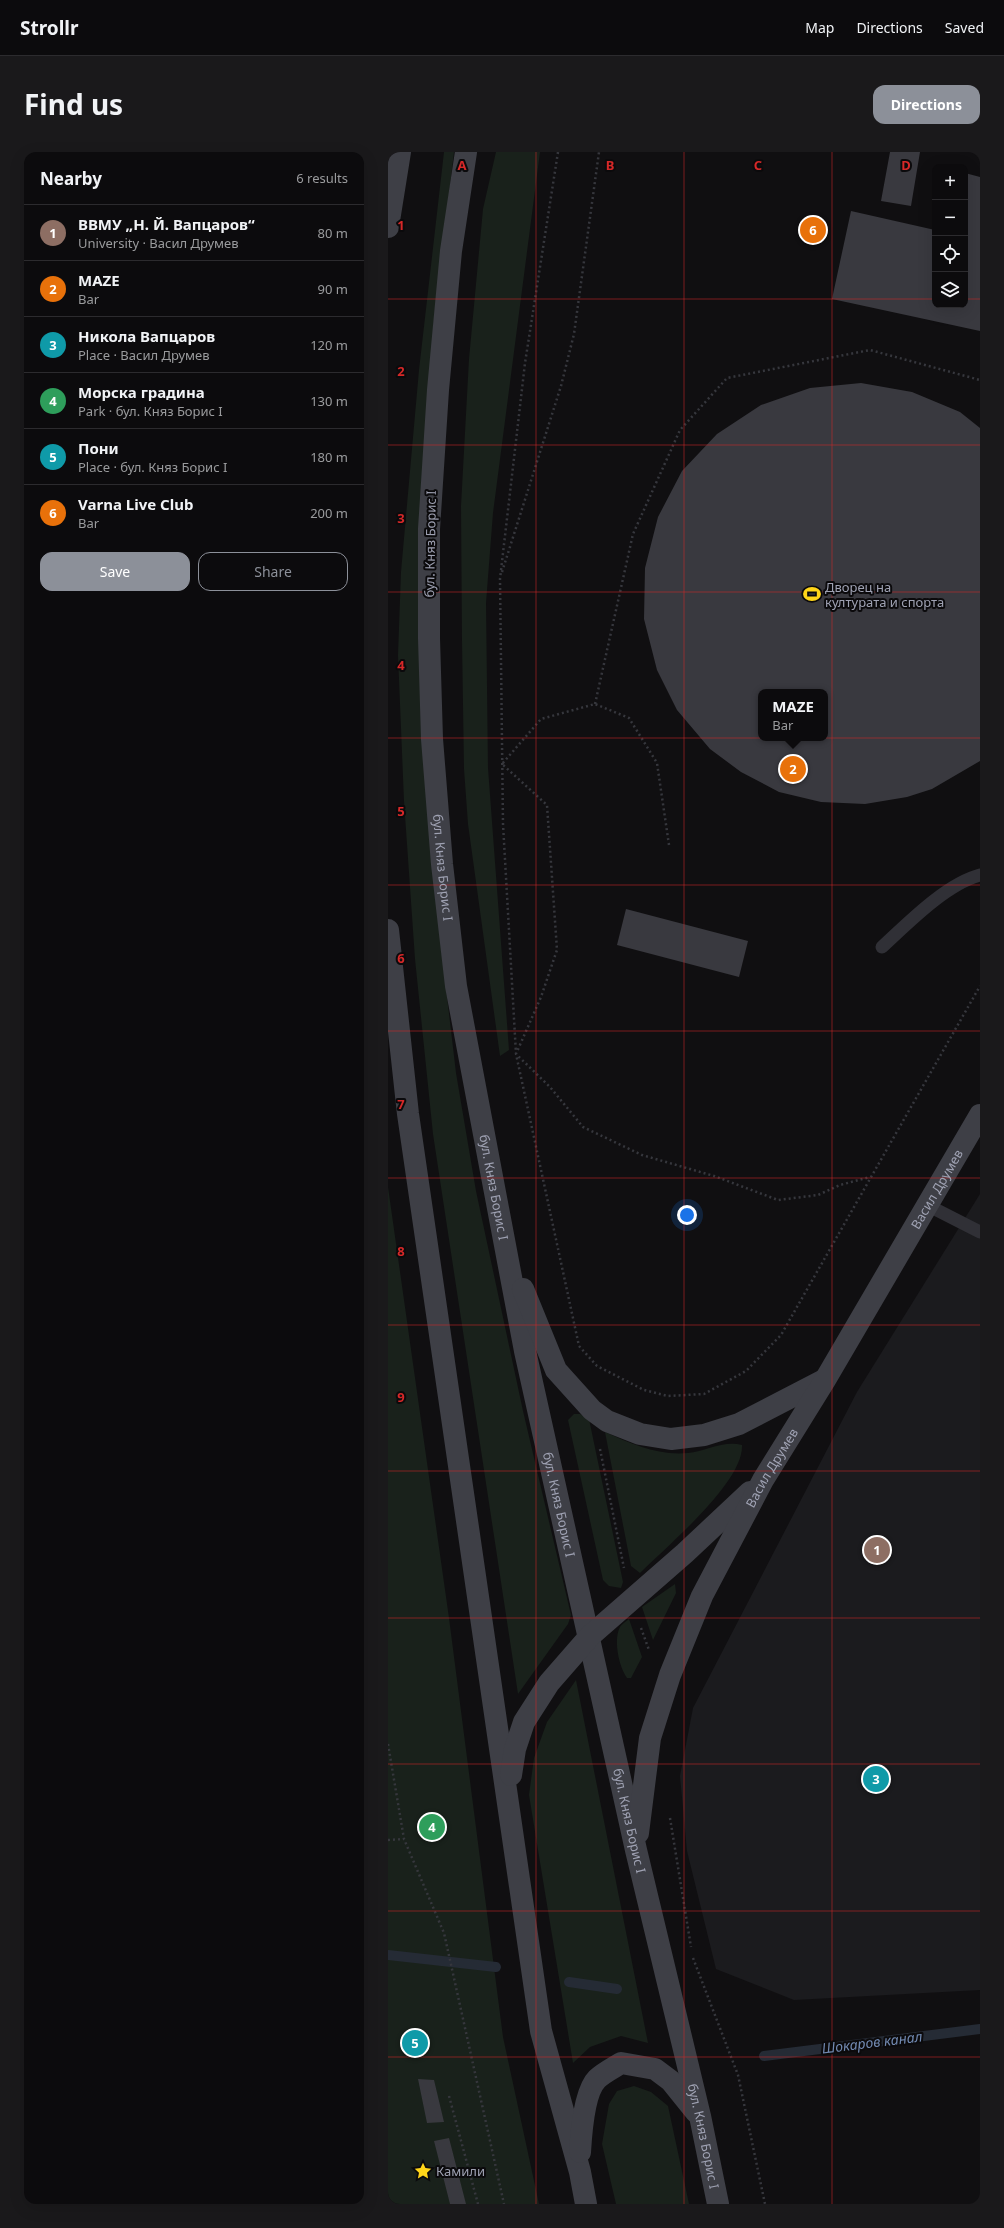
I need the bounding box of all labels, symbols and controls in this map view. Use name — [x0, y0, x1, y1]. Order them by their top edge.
text: Strollr — [20, 15, 79, 41]
text: Map — [805, 18, 834, 37]
text: Directions — [856, 18, 923, 37]
text: Saved — [945, 18, 984, 37]
text: Find us — [24, 85, 123, 123]
button: Directions — [873, 85, 980, 124]
text: A — [458, 156, 467, 174]
text: B — [606, 156, 614, 174]
text: C — [754, 156, 762, 174]
text: D — [901, 156, 911, 174]
map controls — [932, 164, 968, 308]
button: + — [932, 164, 968, 200]
text: Nearby — [40, 167, 102, 190]
text: 6 results — [296, 169, 348, 187]
button: − — [932, 200, 968, 236]
text: ВВМУ „Н. Й. Вапцаров“ — [78, 214, 255, 234]
pin: 6 — [800, 215, 826, 245]
text: 1 — [397, 216, 405, 234]
text: 1 — [49, 224, 57, 242]
text: 80 m — [318, 224, 348, 242]
text: University · Васил Друмев — [78, 234, 239, 252]
button: locate — [932, 236, 968, 272]
text: MAZE — [78, 270, 120, 290]
button: layers — [932, 272, 968, 308]
text: 2 — [49, 280, 57, 298]
text: 90 m — [318, 280, 348, 298]
text: Bar — [78, 290, 99, 308]
text: Никола Вапцаров — [78, 326, 215, 346]
text: 3 — [49, 336, 57, 354]
text: 120 m — [310, 336, 348, 354]
text: Place · Васил Друмев — [78, 346, 210, 364]
text: 2 — [397, 362, 405, 380]
text: Морска градина — [78, 382, 205, 402]
text: 4 — [49, 392, 57, 410]
text: 130 m — [310, 392, 348, 410]
text: Park · бул. Княз Борис I — [78, 402, 223, 420]
text: Пони — [78, 438, 119, 458]
text: 5 — [49, 448, 57, 466]
text: 180 m — [310, 448, 348, 466]
text: Place · бул. Княз Борис I — [78, 458, 227, 476]
street label: бул. Княз Борис I — [420, 490, 440, 598]
text: Varna Live Club — [78, 494, 193, 514]
text: 6 — [49, 504, 57, 522]
text: 200 m — [310, 504, 348, 522]
text: 3 — [397, 509, 405, 527]
text: Bar — [78, 514, 99, 532]
button: Save — [40, 552, 190, 591]
button: Share — [198, 552, 348, 591]
place label: Дворец на културата и спорта — [825, 578, 944, 611]
sports icon: Дворец на културата и спорта — [802, 584, 822, 604]
text: 4 — [397, 656, 405, 674]
popup — [758, 689, 828, 741]
text: MAZE — [772, 696, 814, 716]
text: Bar — [772, 716, 793, 734]
pin: 2 — [780, 754, 806, 784]
text: 5 — [397, 802, 405, 820]
street label: бул. Княз Борис I — [429, 813, 457, 922]
text: 6 — [397, 949, 405, 967]
text: 7 — [397, 1095, 405, 1113]
street label: бул. Княз Борис I — [475, 1133, 513, 1241]
street label: Васил Друмев — [906, 1146, 967, 1232]
your location — [677, 1205, 697, 1225]
text: 8 — [397, 1242, 405, 1260]
text: 9 — [397, 1388, 405, 1406]
street label: Васил Друмев — [741, 1425, 802, 1511]
street label: бул. Княз Борис I — [539, 1450, 580, 1559]
pin: 1 — [864, 1535, 890, 1565]
pin: 3 — [863, 1764, 889, 1794]
street label: бул. Княз Борис I — [609, 1767, 650, 1875]
pin: 4 — [419, 1812, 445, 1842]
water label: Шокаров канал — [821, 2026, 923, 2058]
pin: 5 — [402, 2028, 428, 2058]
street label: бул. Княз Борис I — [684, 2082, 724, 2190]
place icon: Камили — [413, 2161, 433, 2181]
place label: Камили — [436, 2162, 485, 2180]

